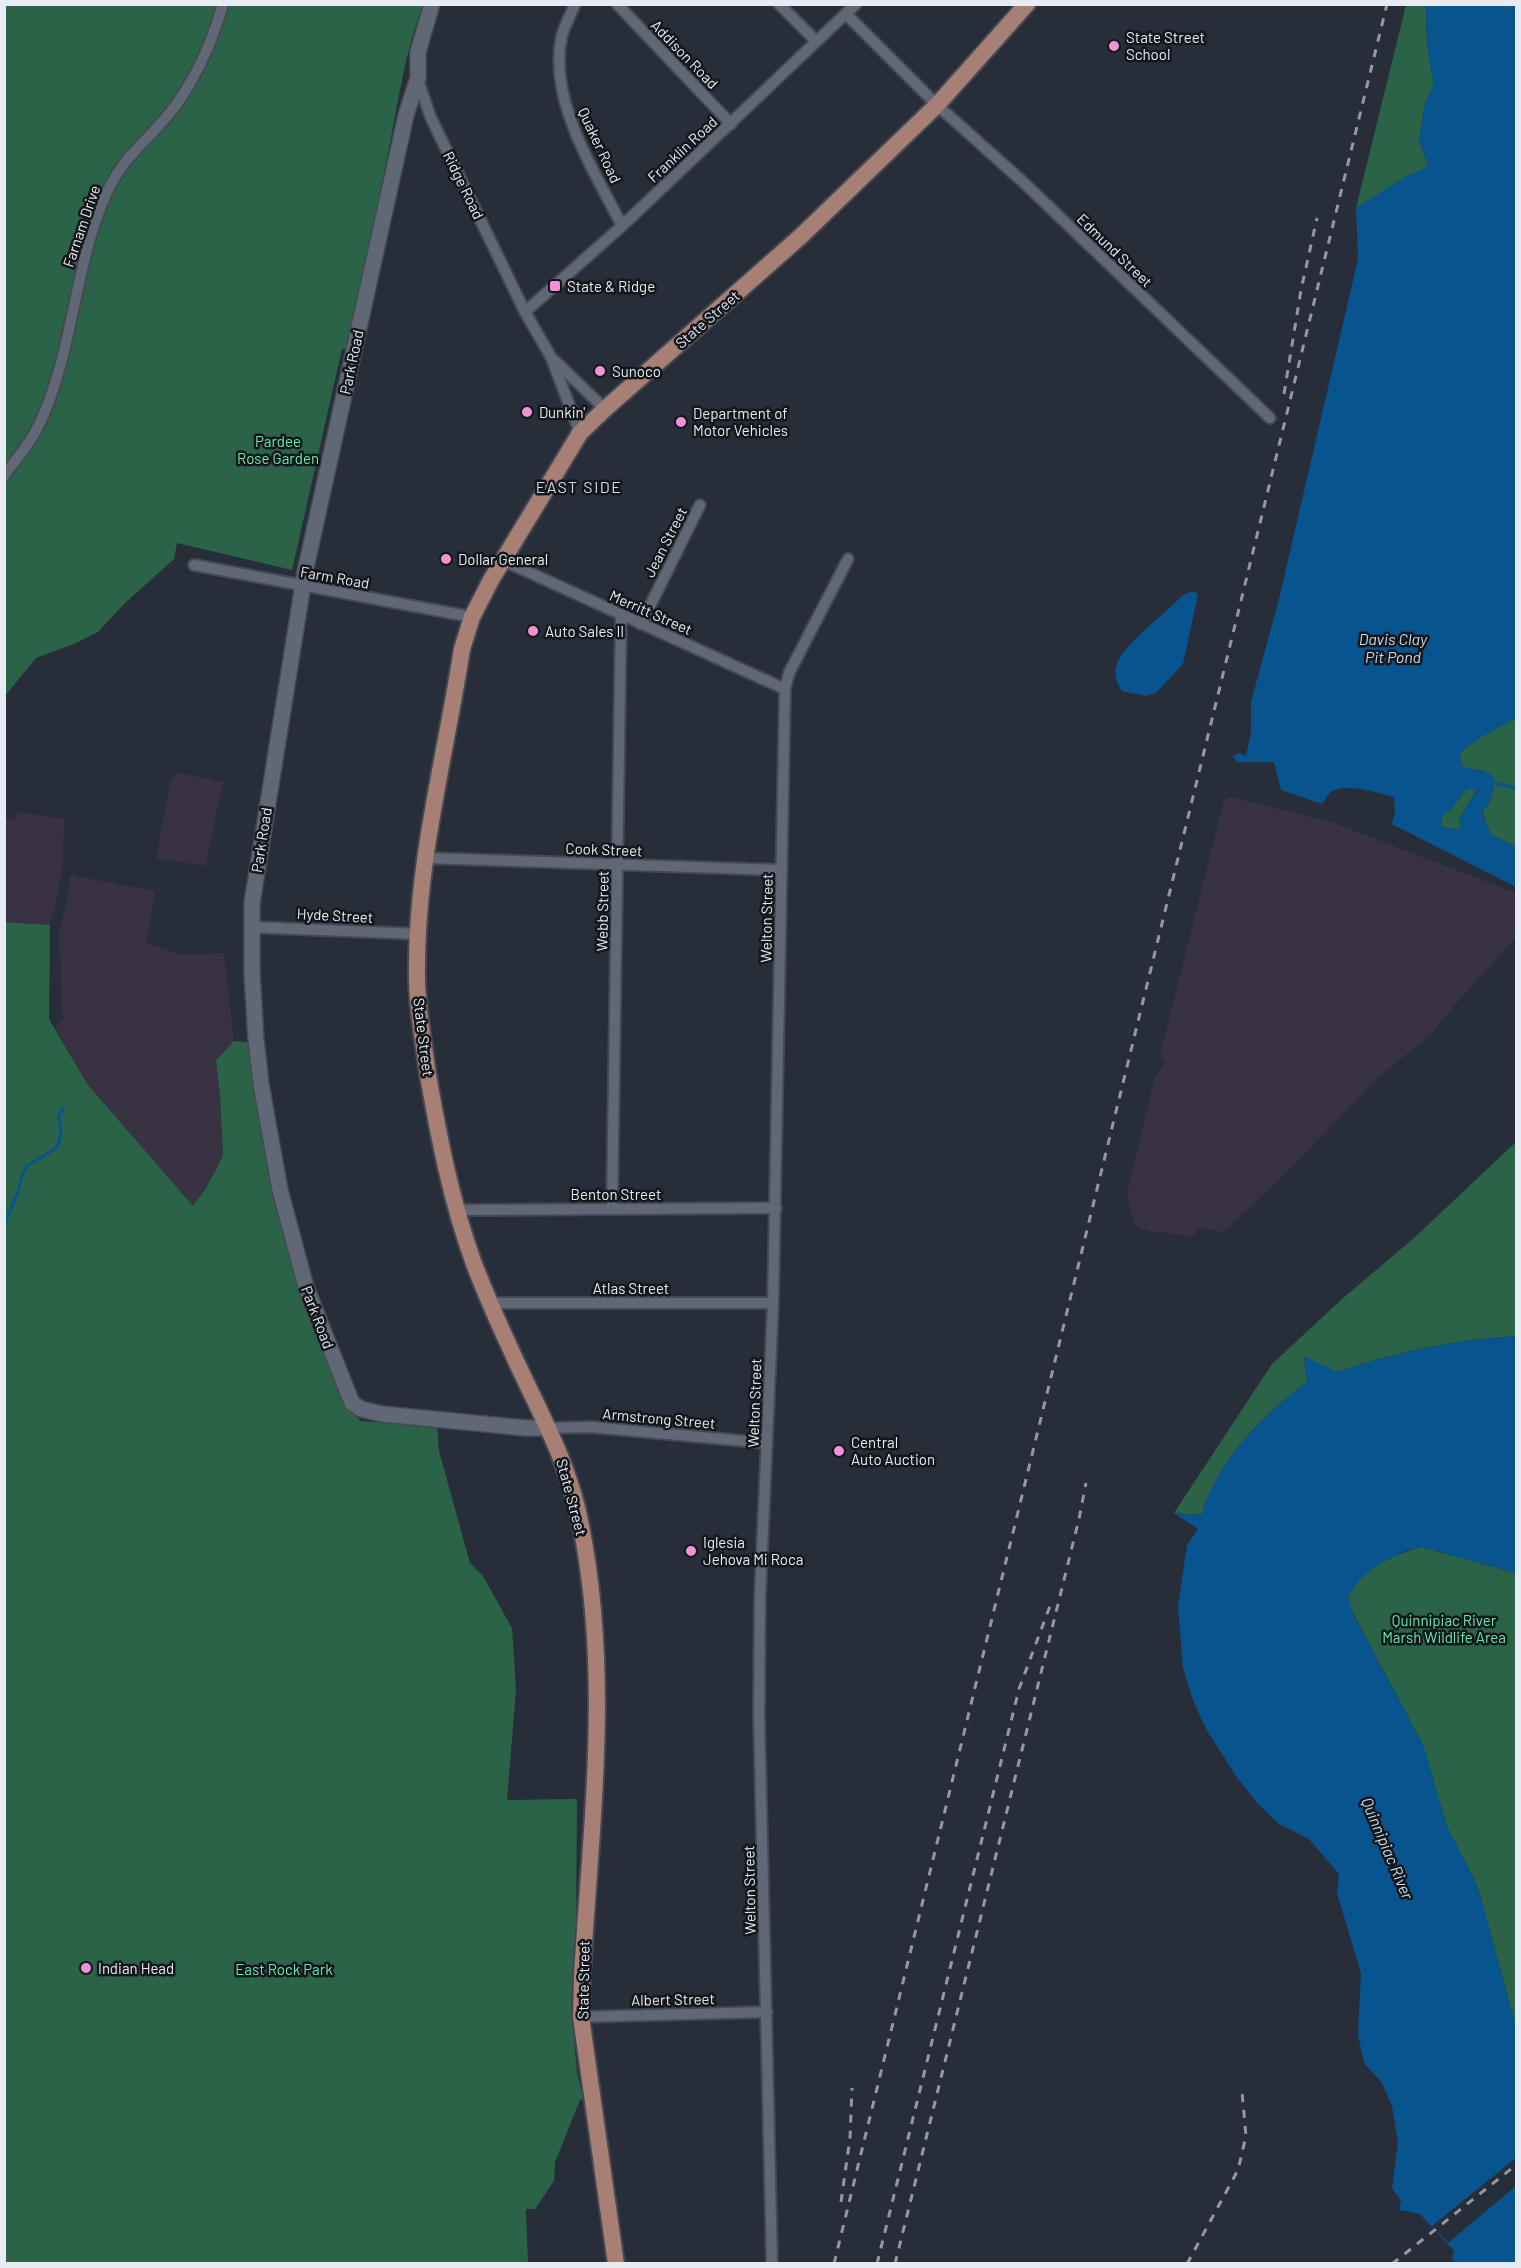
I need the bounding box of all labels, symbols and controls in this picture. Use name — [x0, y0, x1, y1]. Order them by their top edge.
street label: Addison Road — [648, 16, 722, 92]
place label: State Street School — [1126, 28, 1205, 63]
marker: State Street School — [1107, 39, 1121, 53]
street label: Quaker Road — [575, 104, 625, 186]
street label: Franklin Road — [643, 112, 721, 186]
street label: Ridge Road — [440, 148, 488, 222]
street label: Farnam Drive — [59, 183, 103, 269]
street label: Edmund Street — [1074, 210, 1156, 290]
place label: State & Ridge — [567, 277, 655, 295]
marker: State & Ridge — [548, 279, 562, 293]
street label: State Street — [671, 286, 743, 352]
street label: Park Road — [335, 328, 367, 396]
place label: Sunoco — [612, 362, 661, 380]
marker: Sunoco — [593, 364, 607, 378]
place label: Dunkin' — [539, 403, 585, 421]
place label: Department of Motor Vehicles — [693, 404, 788, 439]
marker: Dunkin' — [520, 405, 534, 419]
marker: Department of Motor Vehicles — [674, 415, 688, 429]
park label: Pardee Rose Garden — [237, 432, 319, 467]
district label: EAST SIDE — [536, 477, 622, 496]
street label: Jean Street — [640, 504, 690, 580]
place label: Dollar General — [458, 550, 548, 568]
marker: Dollar General — [439, 552, 453, 566]
street label: Farm Road — [299, 562, 371, 592]
street label: Merritt Street — [607, 586, 695, 638]
place label: Auto Sales II — [545, 622, 624, 640]
marker: Auto Sales II — [526, 624, 540, 638]
water label: Davis Clay Pit Pond — [1359, 629, 1428, 666]
street label: Park Road — [247, 806, 275, 874]
street label: Cook Street — [565, 839, 643, 859]
street label: Webb Street — [592, 870, 612, 952]
street label: Welton Street — [756, 873, 776, 963]
street label: Hyde Street — [296, 904, 374, 926]
street label: State Street — [410, 997, 438, 1077]
street label: Benton Street — [571, 1185, 661, 1203]
street label: Atlas Street — [593, 1279, 669, 1297]
street label: Park Road — [298, 1283, 338, 1351]
street label: Welton Street — [743, 1358, 765, 1448]
street label: Armstrong Street — [602, 1404, 716, 1432]
place label: Central Auto Auction — [851, 1433, 935, 1468]
marker: Central Auto Auction — [832, 1444, 846, 1458]
street label: State Street — [553, 1457, 591, 1537]
place label: Iglesia Jehova Mi Roca — [703, 1533, 803, 1568]
marker: Iglesia Jehova Mi Roca — [684, 1544, 698, 1558]
park label: Quinnipiac River Marsh Wildlife Area — [1382, 1611, 1506, 1646]
water label: Quinnipiac River — [1358, 1794, 1418, 1903]
street label: Welton Street — [739, 1845, 759, 1935]
street label: State Street — [573, 1940, 593, 2020]
place label: Indian Head — [98, 1959, 174, 1977]
park label: East Rock Park — [235, 1960, 333, 1978]
marker: Indian Head — [79, 1961, 93, 1975]
street label: Albert Street — [631, 1989, 715, 2009]

